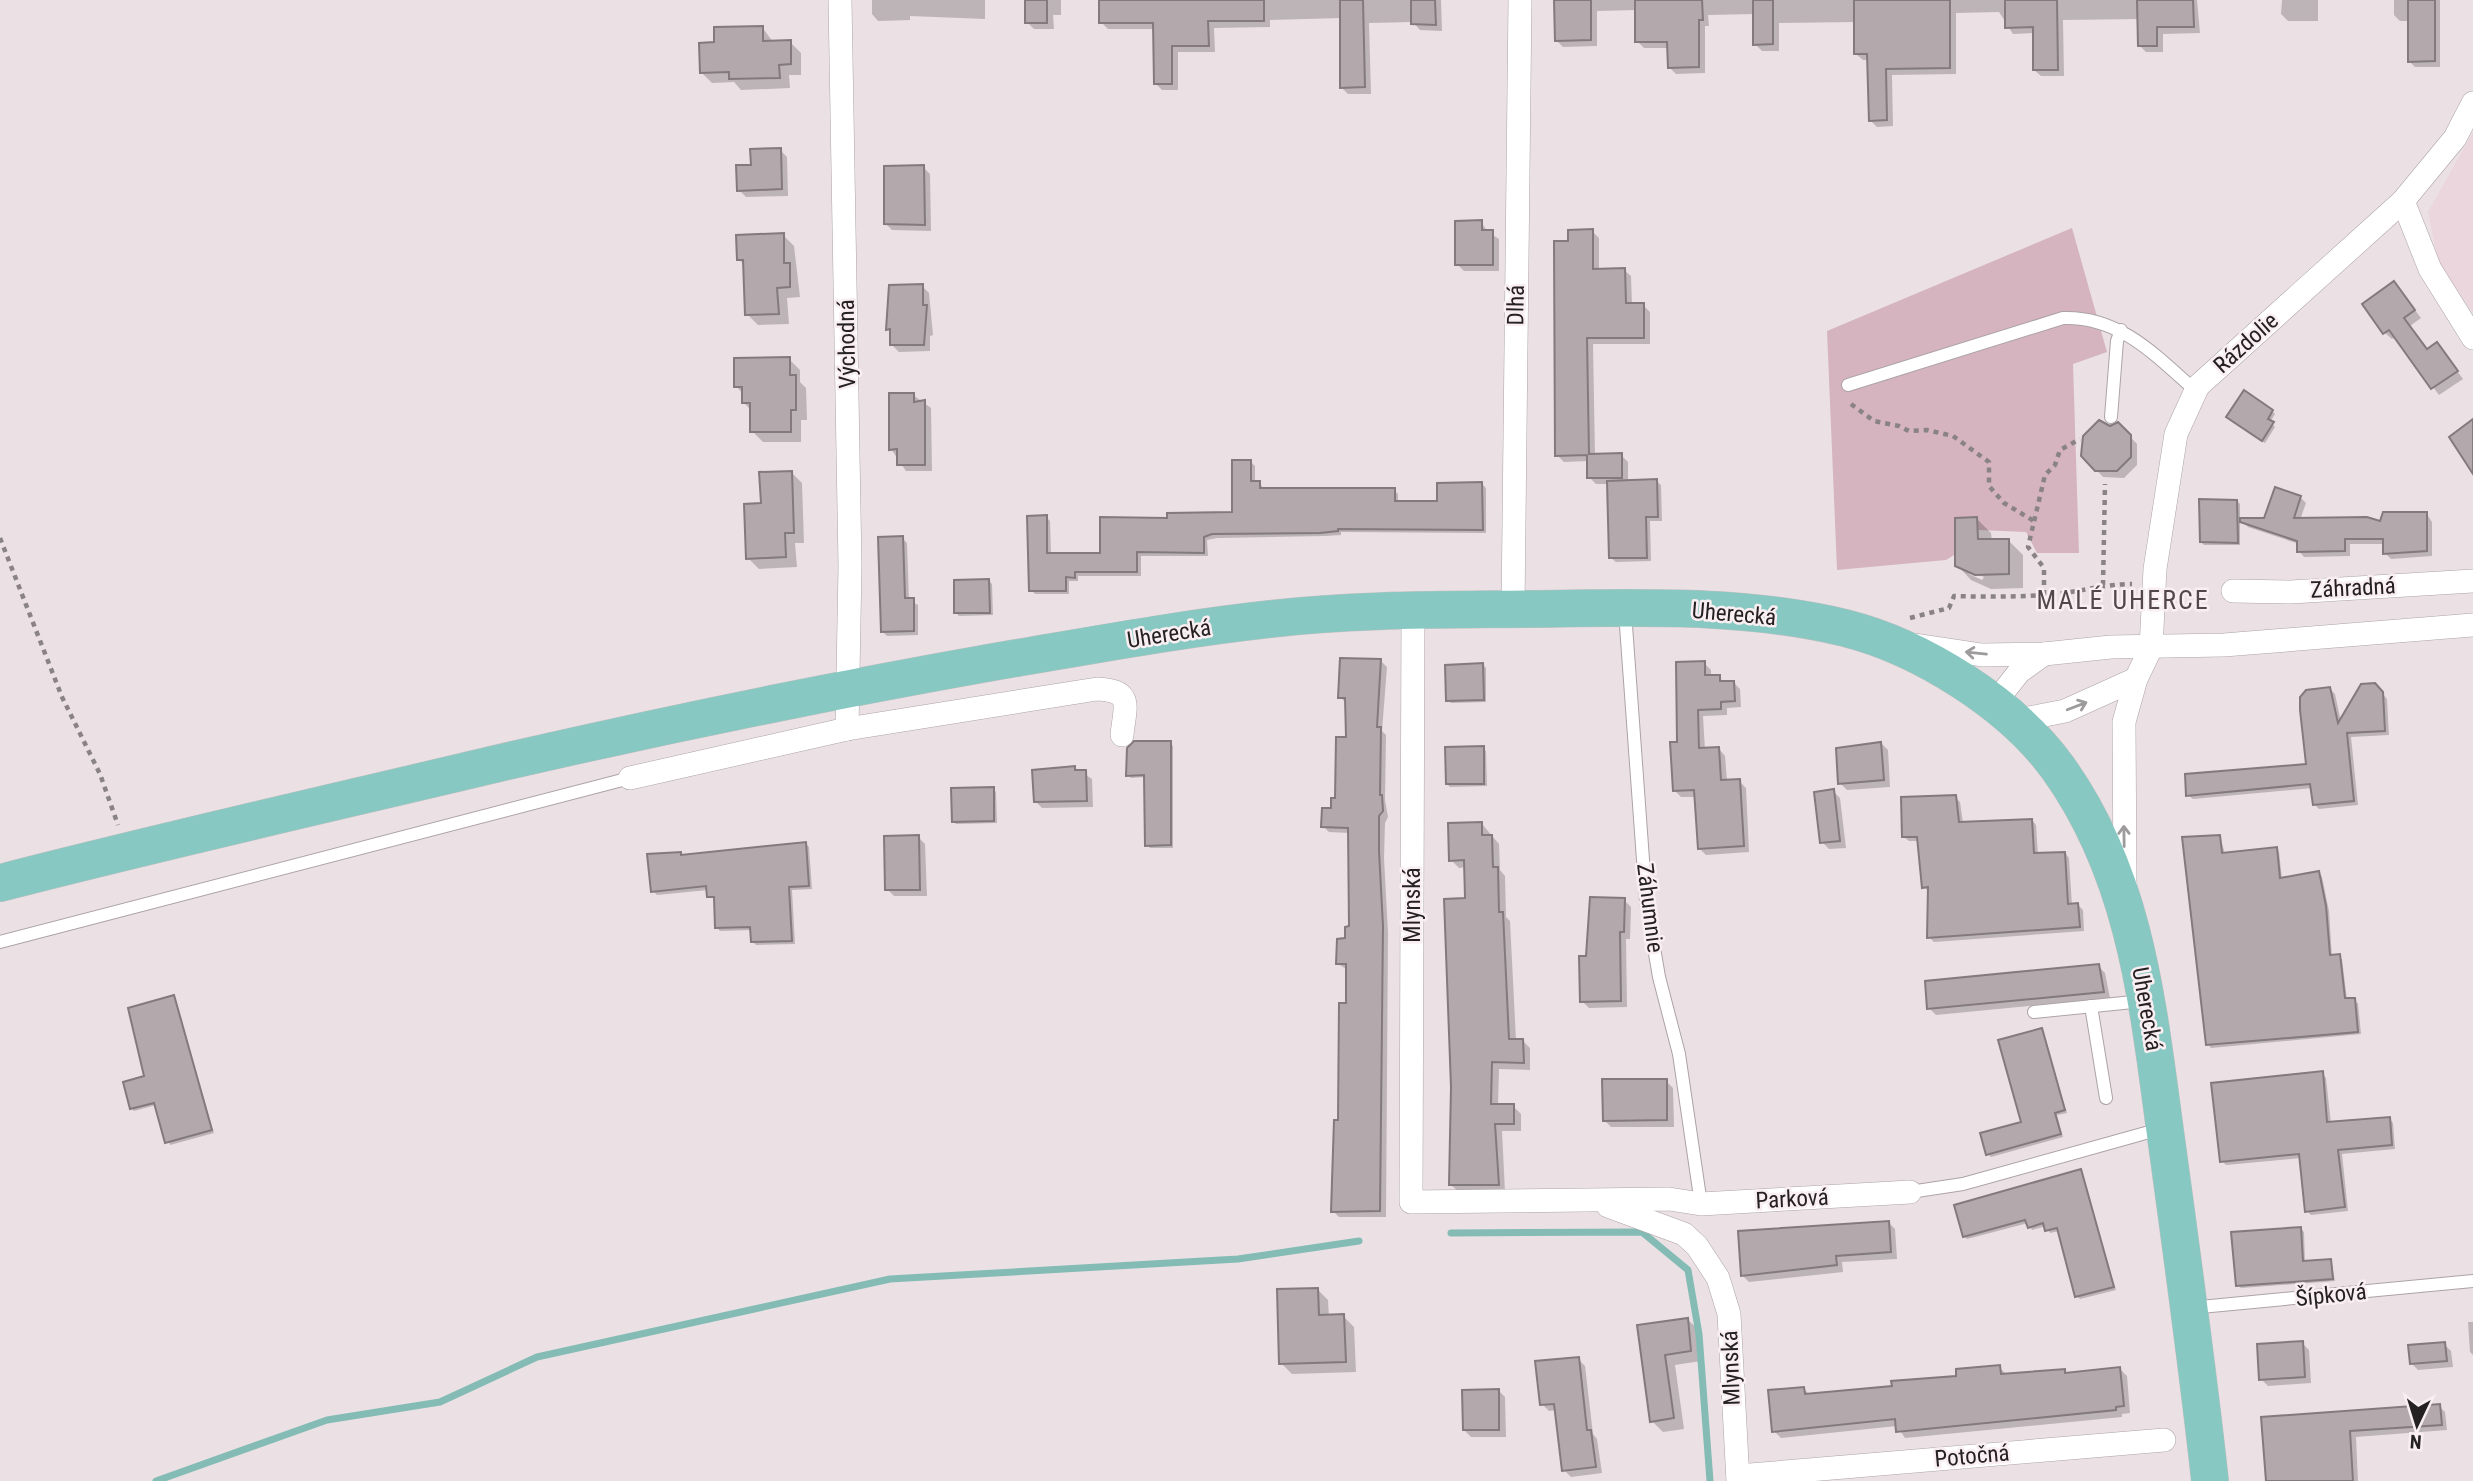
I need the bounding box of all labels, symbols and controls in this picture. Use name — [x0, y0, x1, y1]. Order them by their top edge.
street label: Dlhá — [1502, 285, 1530, 325]
street label: Východná — [833, 299, 861, 389]
street label: Rázdolie — [2208, 307, 2284, 379]
street label: Záhradná — [2310, 572, 2396, 604]
district label: MALÉ UHERCE — [2036, 585, 2210, 615]
street label: Uherecká — [1691, 597, 1777, 631]
street label: Uherecká — [1125, 614, 1213, 654]
one-way arrow — [1965, 647, 1988, 660]
one-way arrow — [2066, 699, 2087, 712]
one-way arrow — [2118, 824, 2131, 847]
street label: Záhumnie — [1631, 862, 1669, 954]
street label: Mlynská — [1399, 867, 1426, 943]
street label: Uherecká — [2126, 965, 2168, 1053]
street label: Parková — [1755, 1184, 1829, 1214]
street label: Šípková — [2294, 1277, 2368, 1312]
street label: Mlynská — [1716, 1330, 1746, 1406]
north arrow — [2382, 1390, 2452, 1460]
text: N — [2409, 1430, 2422, 1453]
street label: Potočná — [1933, 1439, 2011, 1473]

